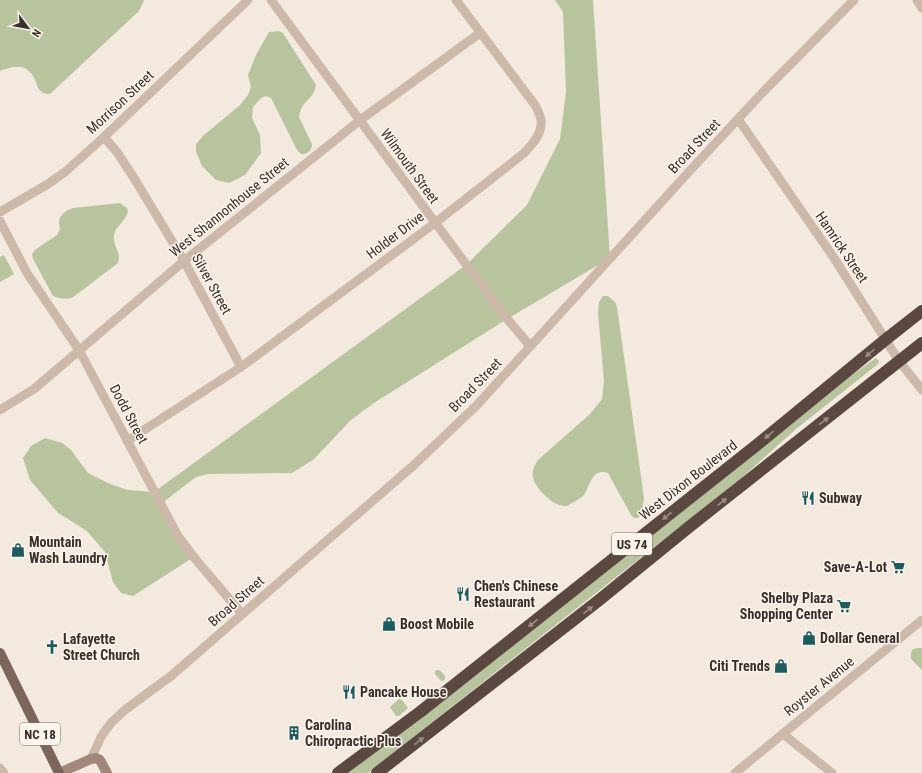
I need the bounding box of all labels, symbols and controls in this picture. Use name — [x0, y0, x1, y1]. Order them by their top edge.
north arrow — [8, 8, 48, 48]
text: N — [29, 27, 43, 40]
street label: Morrison Street — [83, 67, 157, 137]
street label: Broad Street — [665, 116, 723, 176]
street label: Wilmouth Street — [378, 126, 442, 206]
street label: West Shannonhouse Street — [166, 154, 292, 260]
street label: Holder Drive — [363, 208, 427, 262]
street label: Hamrick Street — [812, 208, 872, 286]
street label: Silver Street — [189, 251, 235, 317]
one-way arrow — [864, 348, 875, 357]
street label: Broad Street — [445, 355, 505, 415]
street label: Dodd Street — [107, 382, 151, 446]
one-way arrow — [818, 416, 829, 425]
one-way arrow — [764, 431, 774, 439]
street label: West Dixon Boulevard — [636, 437, 740, 523]
restaurant icon: Subway — [800, 490, 816, 506]
place label: Subway — [819, 490, 863, 506]
one-way arrow — [716, 497, 727, 506]
one-way arrow — [662, 511, 673, 520]
road number: US 74 — [612, 533, 652, 555]
place label: Mountain Wash Laundry — [29, 534, 108, 566]
shop icon: Mountain Wash Laundry — [10, 542, 26, 558]
place label: Save-A-Lot — [824, 559, 887, 575]
supermarket icon: Save-A-Lot — [890, 559, 906, 575]
street label: Broad Street — [205, 573, 267, 629]
place label: Chen's Chinese Restaurant — [474, 578, 558, 610]
restaurant icon: Chen's Chinese Restaurant — [455, 586, 471, 602]
place label: Shelby Plaza Shopping Center — [740, 590, 833, 622]
supermarket icon: Shelby Plaza Shopping Center — [836, 598, 852, 614]
one-way arrow — [582, 605, 593, 614]
shop icon: Boost Mobile — [381, 616, 397, 632]
place label: Boost Mobile — [400, 616, 474, 632]
one-way arrow — [527, 618, 538, 627]
shop icon: Dollar General — [801, 630, 817, 646]
place label: Dollar General — [820, 630, 899, 646]
place label: Lafayette Street Church — [63, 631, 140, 663]
church icon: Lafayette Street Church — [44, 639, 60, 655]
street label: Royster Avenue — [781, 653, 857, 719]
place label: Citi Trends — [709, 658, 770, 674]
shop icon: Citi Trends — [773, 658, 789, 674]
restaurant icon: Pancake House — [341, 684, 357, 700]
place label: Pancake House — [360, 684, 447, 700]
place label: Carolina Chiropractic Plus — [305, 717, 401, 749]
road number: NC 18 — [20, 723, 60, 745]
building icon: Carolina Chiropractic Plus — [286, 725, 302, 741]
one-way arrow — [413, 736, 424, 745]

